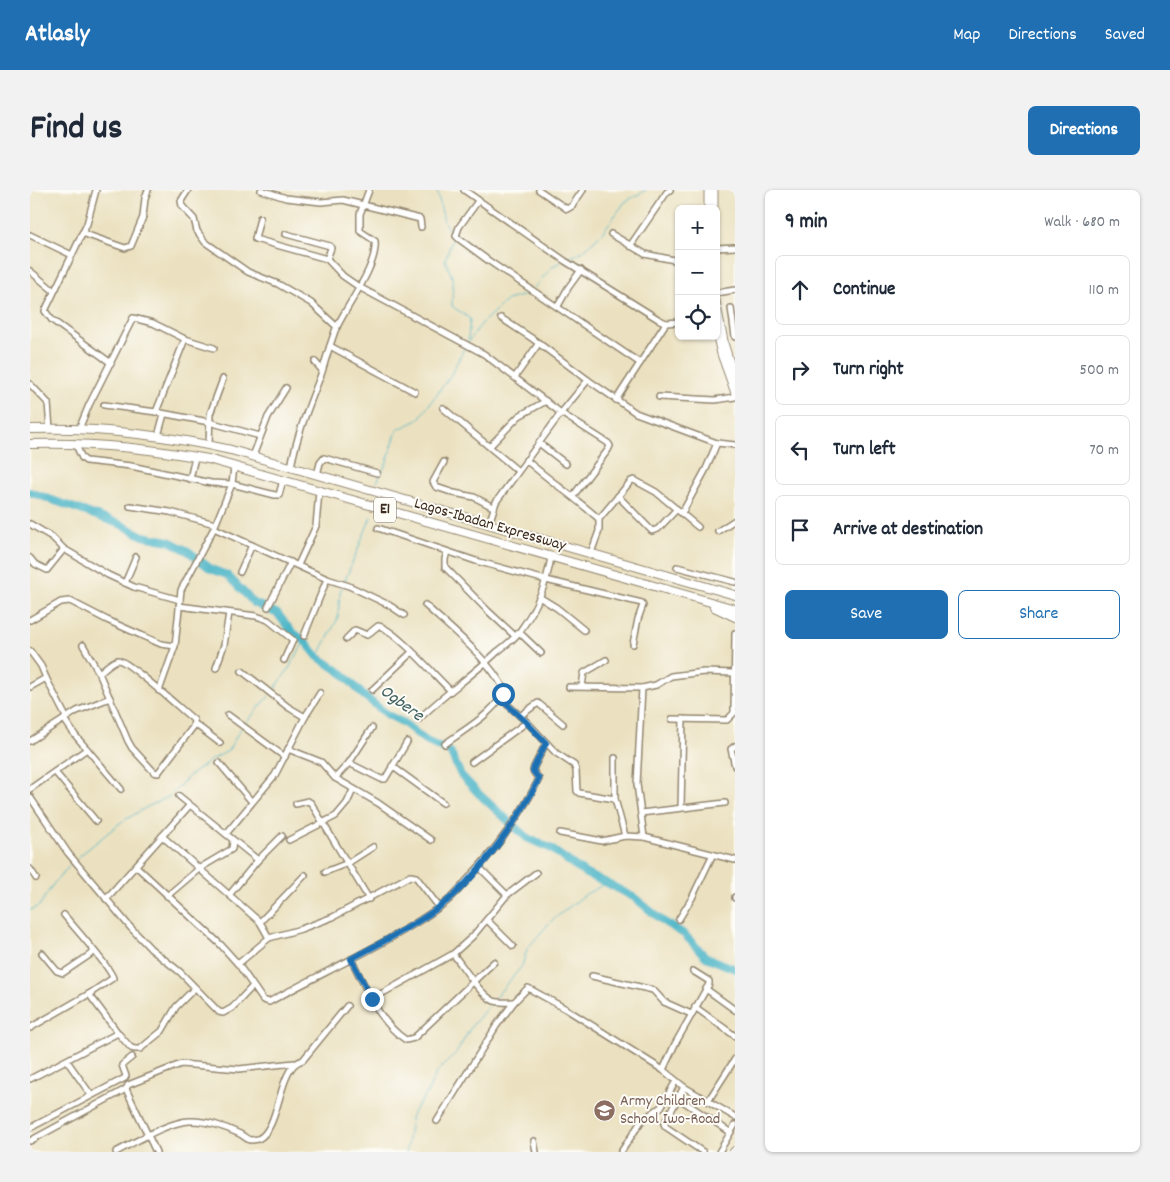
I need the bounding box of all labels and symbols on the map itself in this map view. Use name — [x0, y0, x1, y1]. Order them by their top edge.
street label: Lagos-Ibadan Expressway — [411, 492, 569, 558]
road number: E1 — [374, 498, 396, 522]
water label: Ogbere — [374, 680, 429, 729]
route start — [492, 683, 515, 706]
route end — [361, 988, 384, 1011]
place label: Army Children School Iwo-Road — [620, 1090, 720, 1131]
school or university icon: Army Children School Iwo-Road — [592, 1098, 616, 1122]

